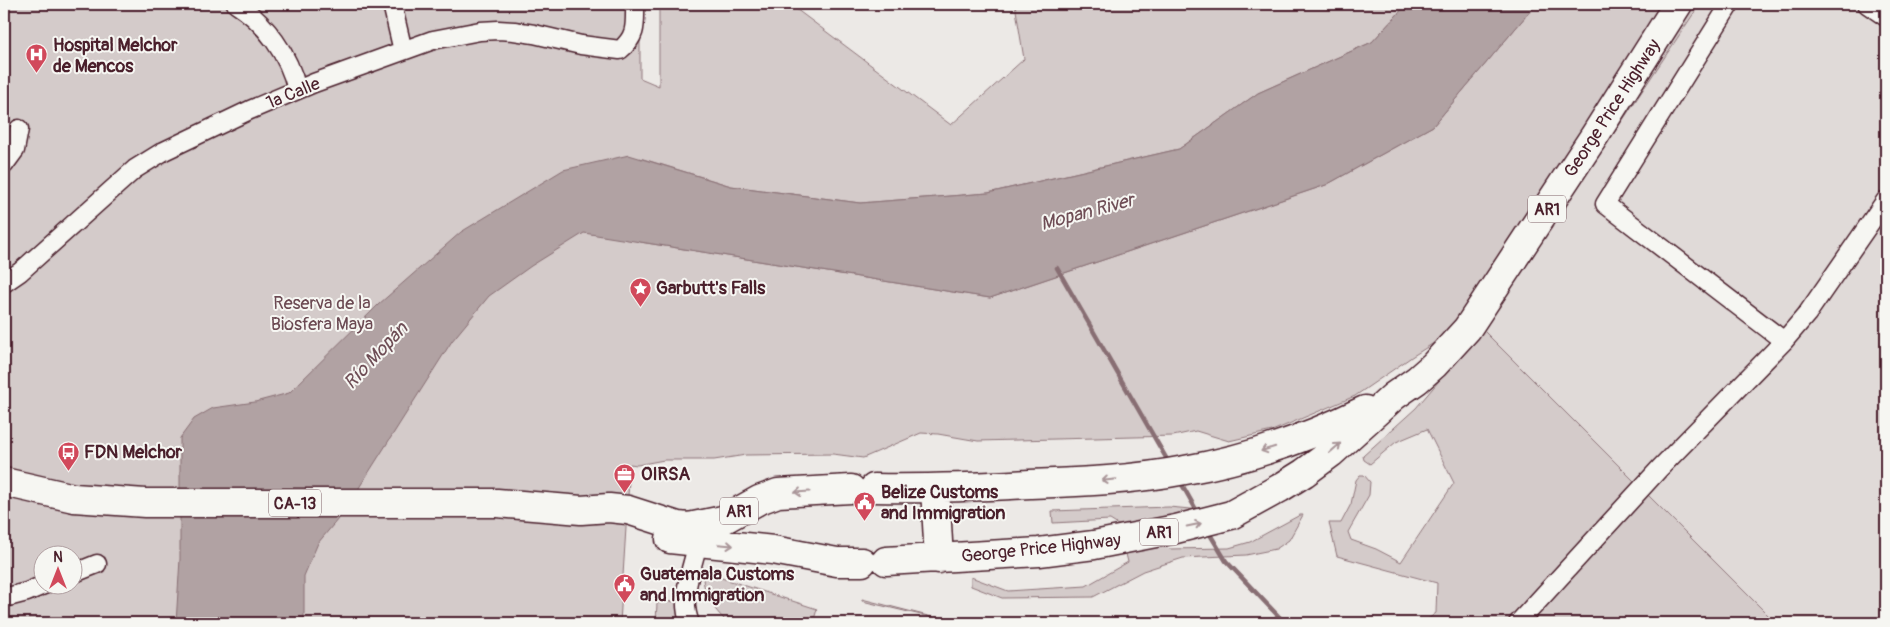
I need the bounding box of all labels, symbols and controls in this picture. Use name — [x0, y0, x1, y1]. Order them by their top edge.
place label: Hospital Melchor de Mencos — [53, 34, 178, 78]
street label: George Price Highway — [1559, 35, 1666, 182]
hospital icon: Hospital Melchor de Mencos — [25, 43, 49, 74]
street label: 1a Calle — [263, 72, 324, 115]
water label: Mopan River — [1038, 187, 1139, 236]
road number: AR1 — [1528, 195, 1566, 222]
place icon: Garbutt's Falls — [628, 276, 652, 307]
place label: Garbutt's Falls — [656, 277, 766, 300]
park label: Reserva de la Biosfera Maya — [271, 292, 373, 336]
water label: Río Mopán — [339, 316, 414, 394]
bus stop icon: FDN Melchor — [56, 440, 80, 471]
place label: FDN Melchor — [84, 441, 183, 464]
one-way arrow — [1329, 442, 1342, 454]
one-way arrow — [1261, 445, 1277, 455]
office icon: OIRSA — [613, 462, 637, 493]
place label: OIRSA — [641, 463, 690, 486]
one-way arrow — [1101, 475, 1117, 485]
place label: Belize Customs and Immigration — [881, 481, 1005, 525]
one-way arrow — [795, 487, 811, 496]
road number: CA-13 — [269, 489, 321, 516]
public building icon: Belize Customs and Immigration — [853, 490, 877, 521]
road number: AR1 — [720, 498, 758, 524]
road number: AR1 — [1140, 518, 1178, 546]
one-way arrow — [1186, 520, 1202, 529]
street label: George Price Highway — [960, 529, 1122, 568]
one-way arrow — [718, 540, 734, 550]
north arrow — [32, 544, 82, 594]
text: N — [53, 549, 63, 566]
place label: Guatemala Customs and Immigration — [640, 563, 795, 607]
public building icon: Guatemala Customs and Immigration — [612, 572, 636, 603]

